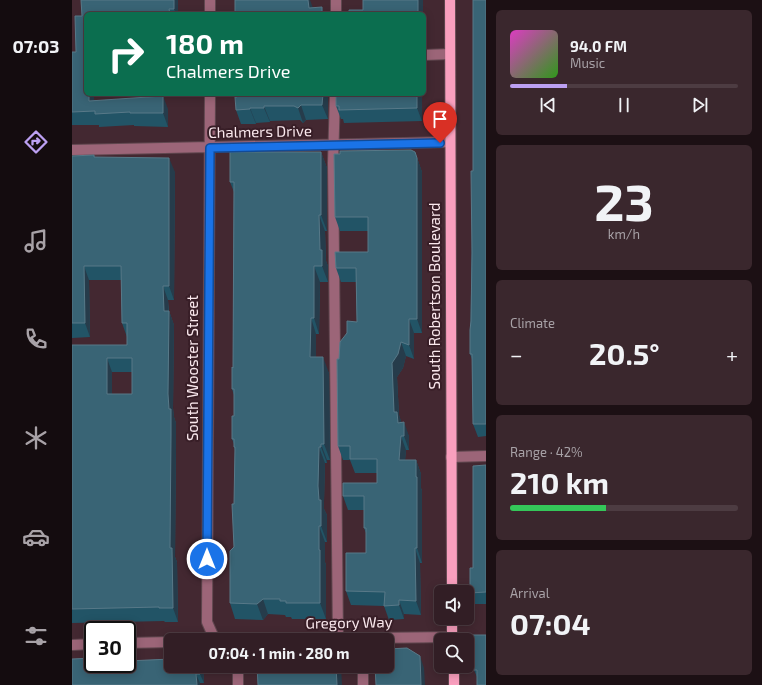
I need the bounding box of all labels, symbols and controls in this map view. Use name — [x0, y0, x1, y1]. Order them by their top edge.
text: 180 m — [166, 26, 244, 60]
icon: right — [100, 28, 152, 80]
text: 07:03 — [12, 35, 60, 57]
text: 94.0 FM — [570, 37, 627, 55]
text: Music — [570, 55, 605, 71]
text: Chalmers Drive — [166, 60, 291, 82]
icon: previous — [537, 94, 559, 116]
icon: pause — [613, 94, 635, 116]
icon: next — [689, 94, 711, 116]
pin — [423, 102, 457, 143]
icon: arrive — [429, 108, 451, 130]
street label: Chalmers Drive — [208, 121, 312, 141]
icon: directions — [22, 128, 50, 156]
text: 23 — [594, 169, 654, 231]
street label: South Robertson Boulevard — [425, 203, 443, 389]
text: km/h — [608, 226, 640, 242]
icon: music — [22, 227, 50, 255]
street label: South Wooster Street — [183, 295, 201, 441]
text: Climate — [510, 315, 555, 331]
icon: phone — [22, 325, 50, 353]
text: 20.5° — [589, 335, 660, 371]
text: − — [510, 341, 523, 367]
text: + — [726, 341, 738, 367]
icon: climate — [22, 424, 50, 452]
text: Range · 42% — [510, 444, 583, 460]
text: 210 km — [510, 464, 609, 500]
icon: car — [22, 523, 50, 551]
position arrow — [186, 538, 228, 580]
map controls — [434, 585, 474, 673]
button: sound — [434, 585, 474, 625]
text: Arrival — [510, 585, 550, 601]
text: 07:04 — [510, 605, 591, 641]
street label: Gregory Way — [305, 612, 393, 632]
speed limit sign: 30 — [84, 621, 136, 673]
icon: filters — [22, 622, 50, 650]
button: search — [434, 633, 474, 673]
text: 07:04 · 1 min · 280 m — [209, 644, 349, 662]

